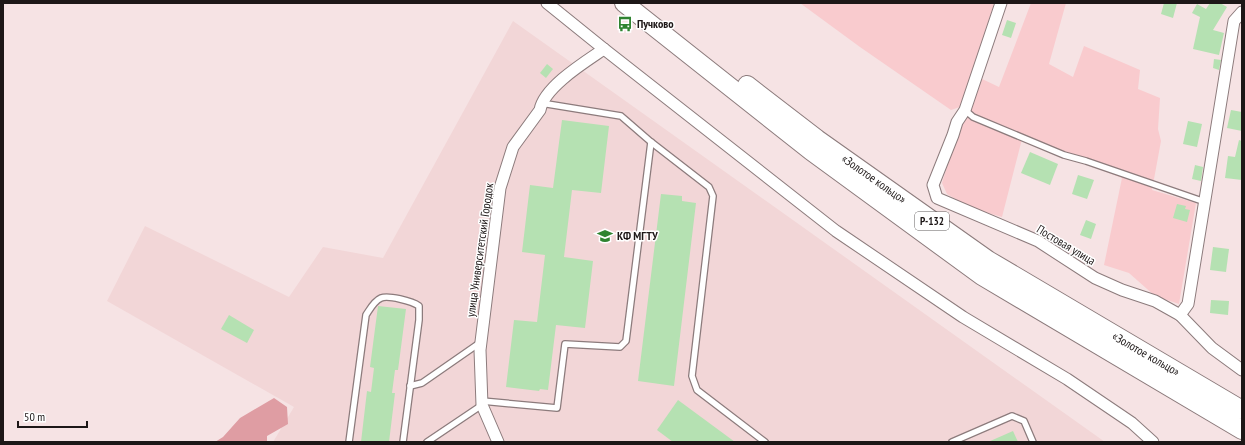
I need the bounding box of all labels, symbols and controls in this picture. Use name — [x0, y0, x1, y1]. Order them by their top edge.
bus stop icon: Пучково — [616, 15, 634, 33]
place label: Пучково — [637, 16, 674, 31]
street label: «Золотое кольцо» — [839, 151, 910, 207]
street label: улица Университетский Городок — [463, 182, 496, 318]
road number: Р-132 — [915, 212, 949, 230]
street label: Постовая улица — [1034, 221, 1099, 268]
school or university icon: КФ МГТУ — [596, 227, 614, 245]
place label: КФ МГТУ — [617, 228, 658, 243]
street label: «Золотое кольцо» — [1110, 328, 1183, 379]
scale bar — [18, 403, 87, 429]
text: 50 m — [24, 409, 45, 424]

